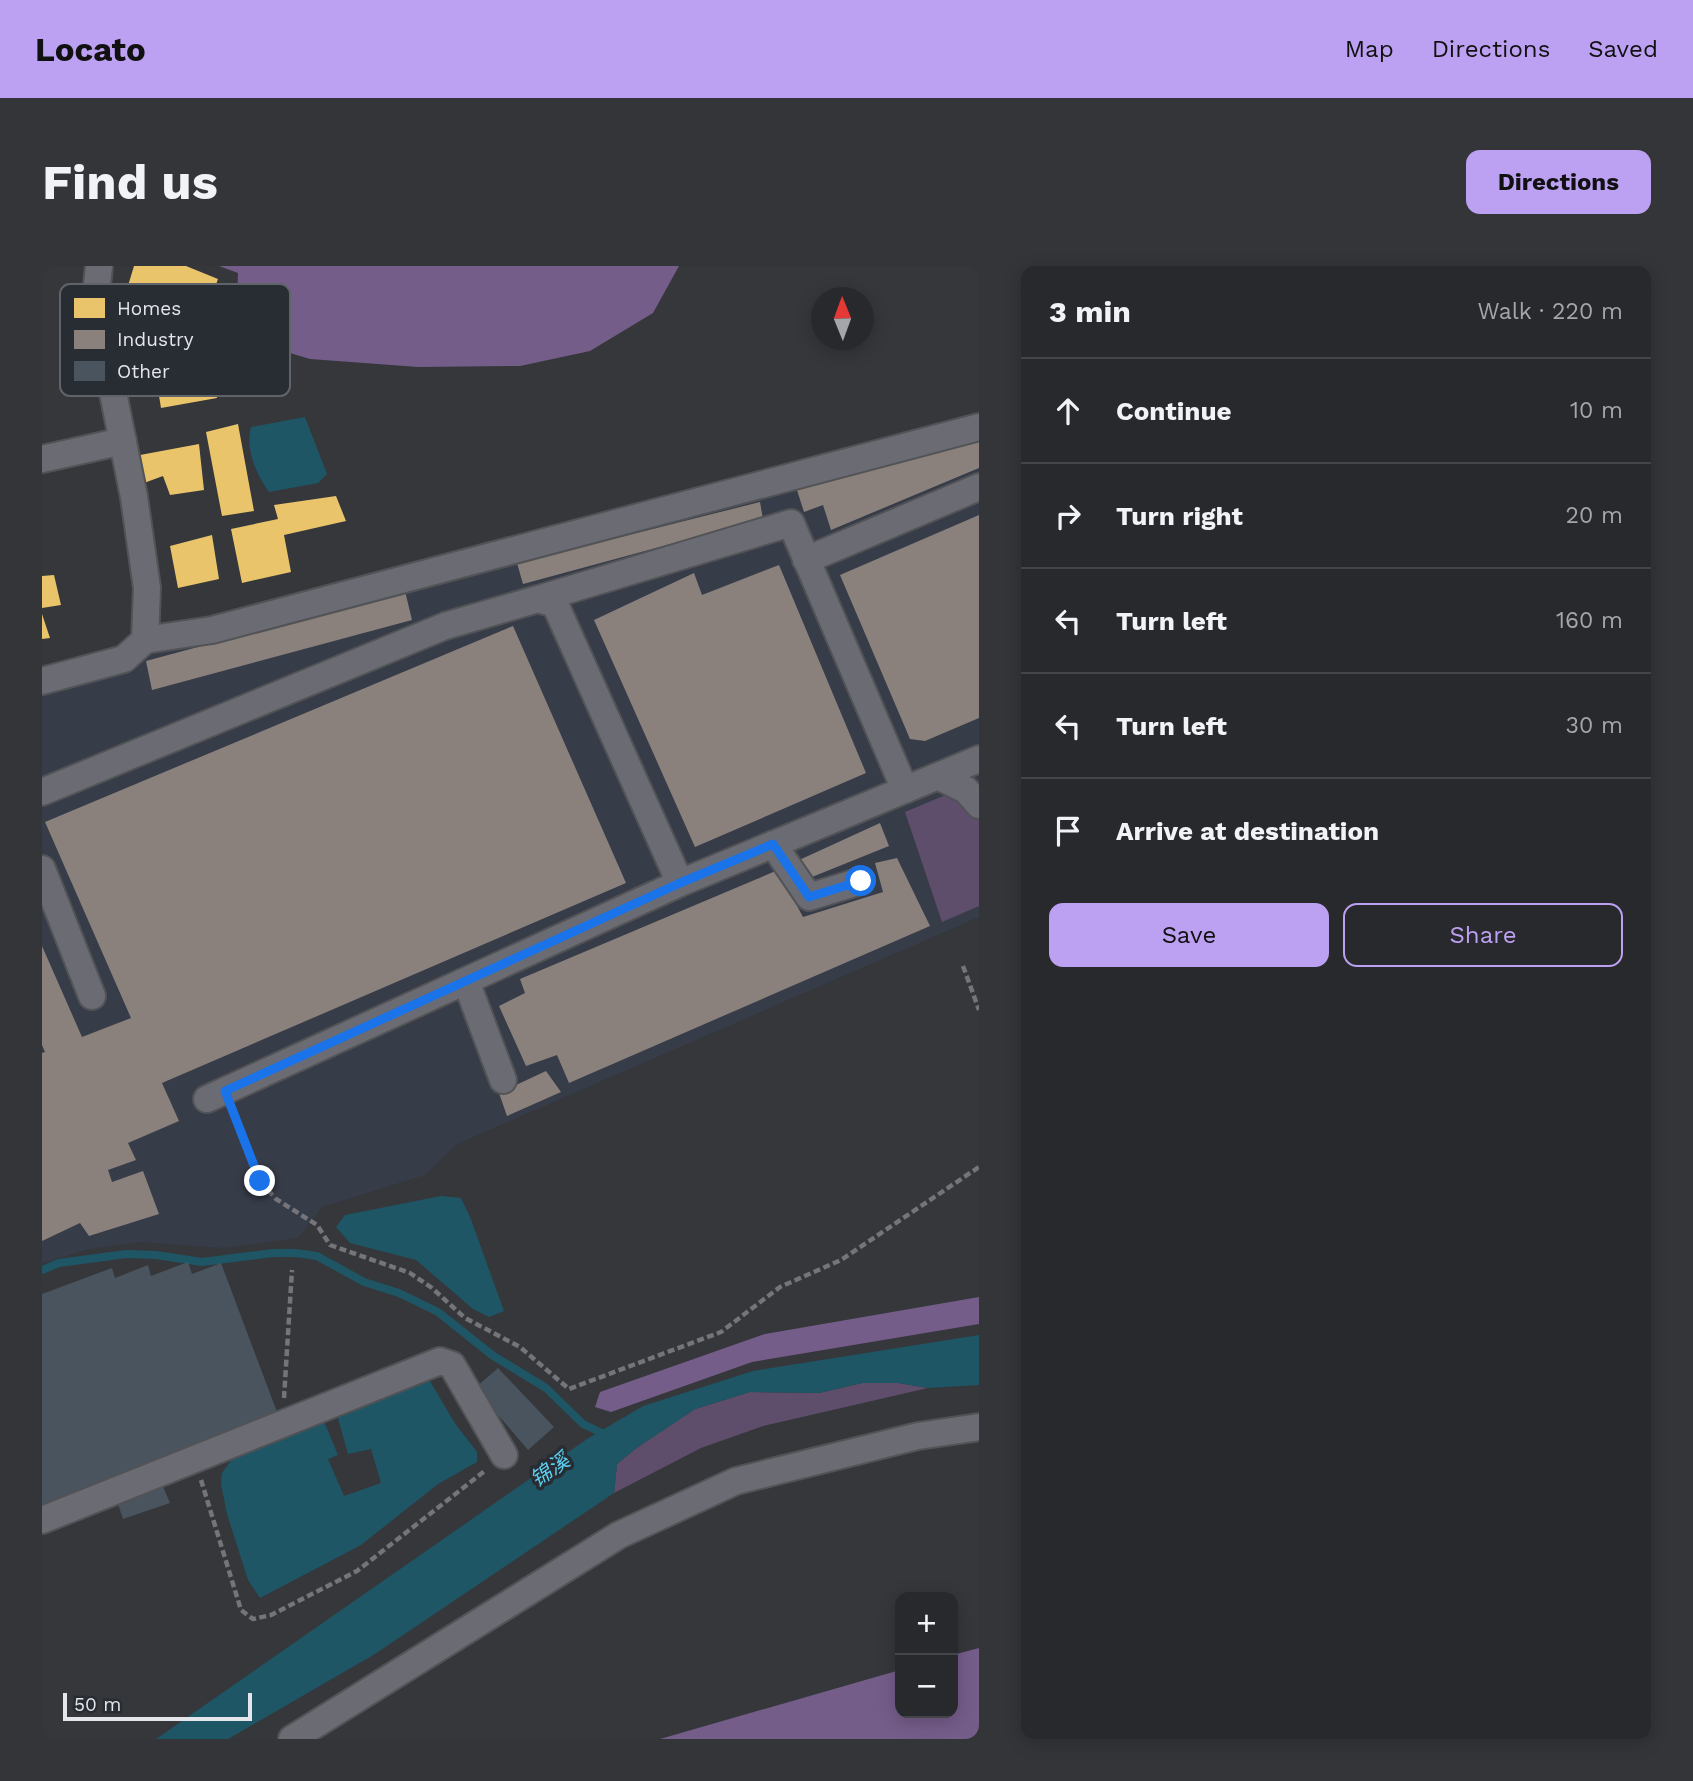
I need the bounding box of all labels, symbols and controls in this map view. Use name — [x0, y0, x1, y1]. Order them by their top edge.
text: Locato — [35, 30, 146, 69]
text: Map — [1345, 35, 1394, 63]
text: Directions — [1432, 35, 1550, 63]
text: Saved — [1588, 35, 1658, 63]
button: Directions — [1466, 150, 1651, 214]
text: Find us — [42, 153, 218, 211]
legend — [60, 284, 290, 396]
north arrow — [811, 287, 874, 350]
text: 3 min — [1049, 294, 1131, 329]
text: Homes — [117, 297, 181, 320]
text: Walk · 220 m — [1477, 298, 1623, 325]
text: Industry — [117, 328, 194, 351]
text: Other — [117, 360, 170, 383]
icon: ahead — [1049, 392, 1087, 430]
text: Continue — [1116, 396, 1232, 426]
text: 10 m — [1570, 397, 1623, 424]
icon: right — [1049, 497, 1087, 535]
text: Turn right — [1116, 501, 1243, 531]
text: 20 m — [1566, 502, 1623, 529]
icon: left — [1049, 602, 1087, 640]
text: Turn left — [1116, 606, 1227, 636]
text: 160 m — [1556, 607, 1623, 634]
icon: left — [1049, 707, 1087, 745]
text: Turn left — [1116, 711, 1227, 741]
text: 30 m — [1566, 712, 1623, 739]
icon: arrive — [1049, 812, 1087, 850]
text: Arrive at destination — [1116, 816, 1379, 846]
route start — [845, 865, 876, 896]
button: Save — [1049, 903, 1329, 967]
button: Share — [1343, 903, 1623, 967]
route end — [244, 1165, 275, 1196]
water label: 锦溪 — [525, 1446, 576, 1492]
map controls — [895, 1592, 958, 1718]
button: + — [895, 1592, 958, 1655]
button: − — [895, 1655, 958, 1718]
scale bar — [63, 1690, 252, 1722]
text: 50 m — [74, 1693, 121, 1716]

